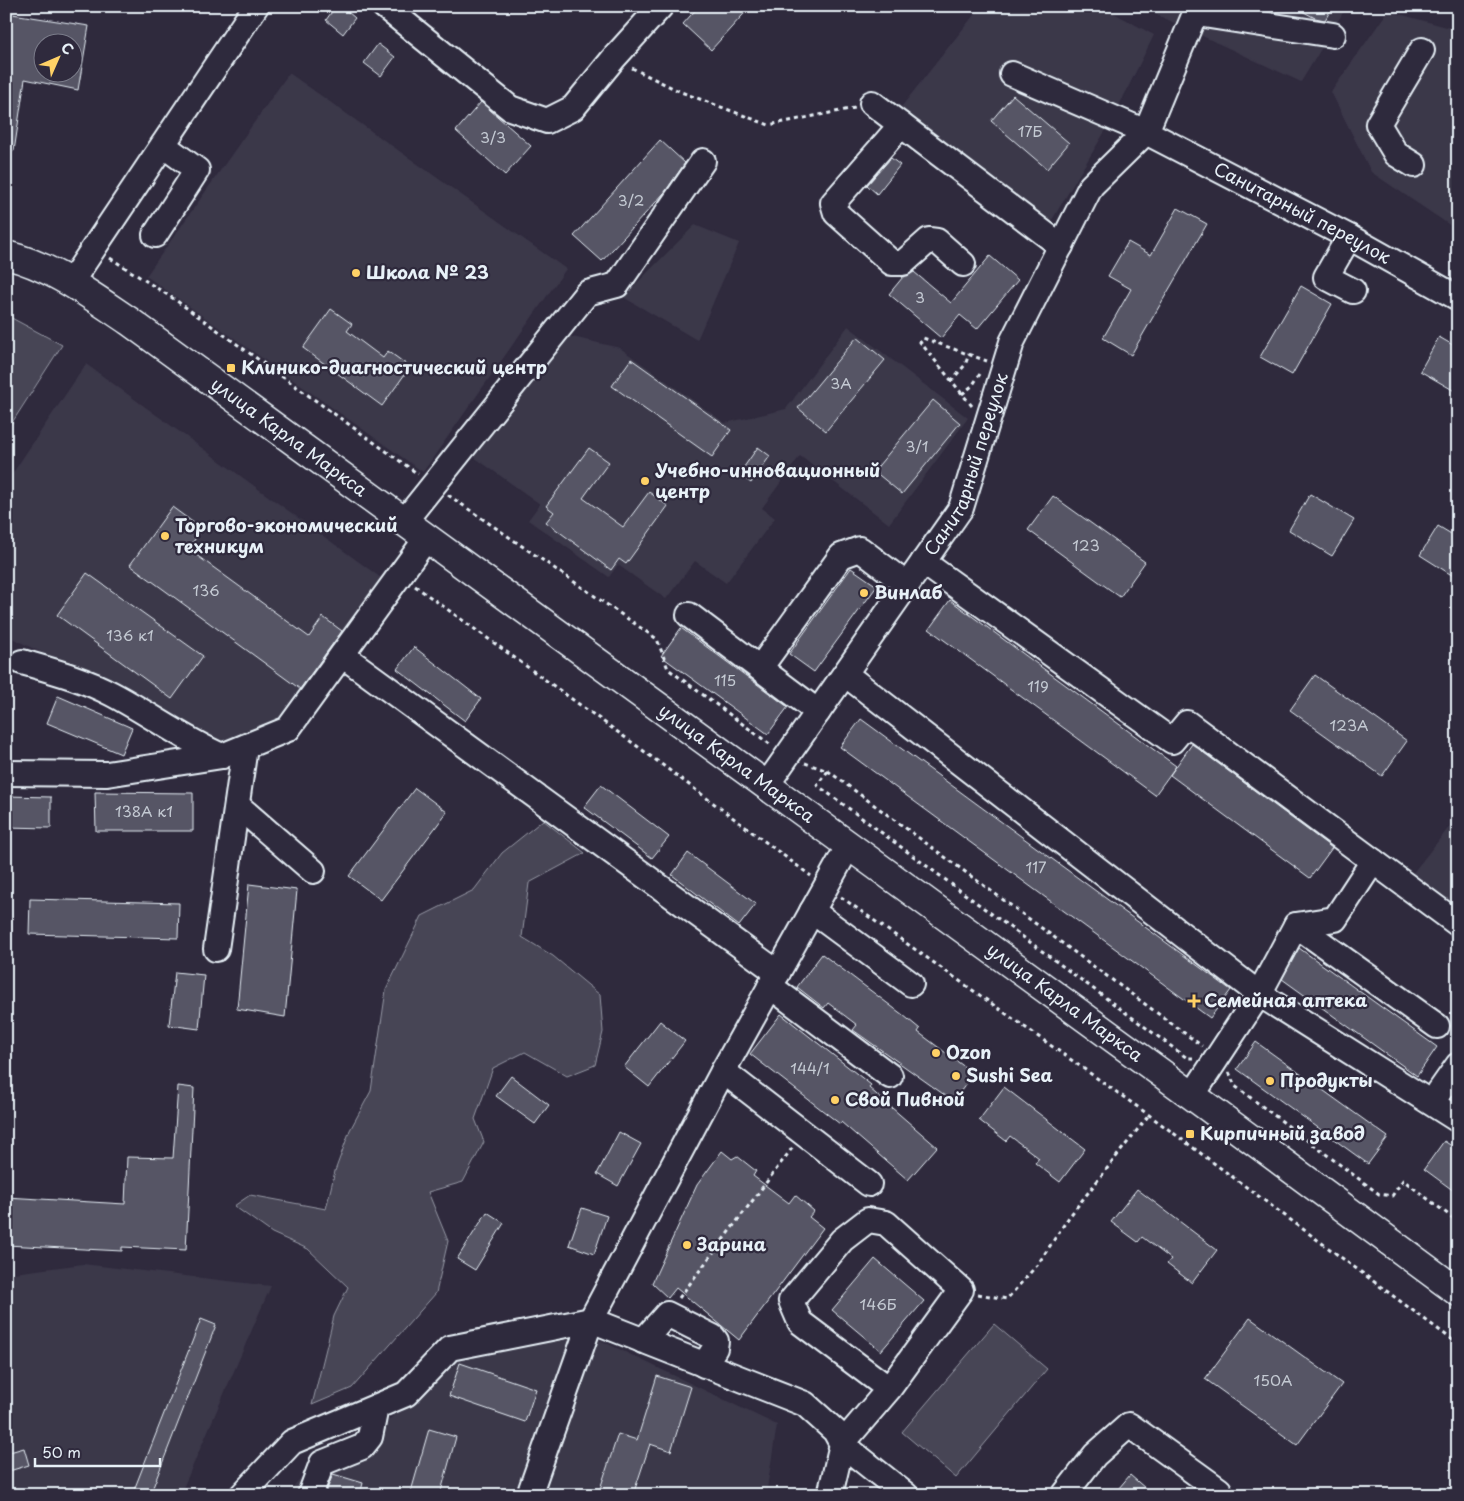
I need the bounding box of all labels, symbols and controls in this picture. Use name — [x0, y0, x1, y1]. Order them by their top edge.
north arrow — [32, 32, 82, 82]
text: С — [56, 37, 79, 60]
house number: 17Б — [1018, 119, 1042, 142]
house number: 3/3 — [480, 125, 506, 148]
street label: Санитарный переулок — [1209, 154, 1397, 270]
house number: 3/2 — [618, 188, 644, 211]
place label: Школа № 23 — [366, 258, 489, 285]
marker: Школа № 23 — [350, 267, 362, 279]
house number: 3 — [915, 285, 925, 308]
place label: Клинико-диагностический центр — [241, 353, 547, 380]
marker: Клинико-диагностический центр — [225, 362, 237, 374]
street label: Санитарный переулок — [917, 369, 1014, 561]
street label: улица Карла Маркса — [206, 370, 374, 503]
house number: 3А — [830, 371, 852, 394]
house number: 3/1 — [906, 434, 928, 457]
place label: Учебно-инновационный центр — [655, 456, 880, 504]
marker: Учебно-инновационный центр — [639, 475, 651, 487]
place label: Торгово-экономический техникум — [175, 511, 398, 559]
marker: Торгово-экономический техникум — [159, 530, 171, 542]
house number: 123 — [1072, 533, 1100, 556]
house number: 136 — [192, 578, 220, 601]
place label: Винлаб — [874, 578, 942, 605]
marker: Винлаб — [858, 587, 870, 599]
house number: 136 к1 — [106, 623, 154, 646]
house number: 115 — [714, 668, 736, 691]
house number: 119 — [1027, 674, 1049, 697]
street label: улица Карла Маркса — [654, 696, 822, 829]
house number: 123А — [1330, 713, 1368, 736]
house number: 138А к1 — [115, 799, 173, 822]
house number: 117 — [1025, 855, 1047, 878]
street label: улица Карла Маркса — [982, 935, 1150, 1068]
place label: Семейная аптека — [1204, 986, 1367, 1013]
marker: Семейная аптека — [1188, 995, 1200, 1007]
place label: Ozon — [946, 1038, 991, 1065]
marker: Ozon — [930, 1047, 942, 1059]
house number: 144/1 — [790, 1056, 830, 1079]
place label: Sushi Sea — [966, 1061, 1053, 1088]
place label: Продукты — [1280, 1066, 1373, 1093]
marker: Sushi Sea — [950, 1070, 962, 1082]
marker: Продукты — [1264, 1075, 1276, 1087]
place label: Свой Пивной — [845, 1085, 965, 1112]
marker: Свой Пивной — [829, 1094, 841, 1106]
place label: Кирпичный завод — [1200, 1119, 1365, 1146]
marker: Кирпичный завод — [1184, 1128, 1196, 1140]
place label: Зарина — [696, 1230, 767, 1257]
marker: Зарина — [681, 1239, 693, 1251]
house number: 146Б — [860, 1292, 897, 1315]
house number: 150А — [1254, 1368, 1292, 1391]
scale bar — [35, 1436, 160, 1468]
text: 50 m — [42, 1440, 81, 1463]

